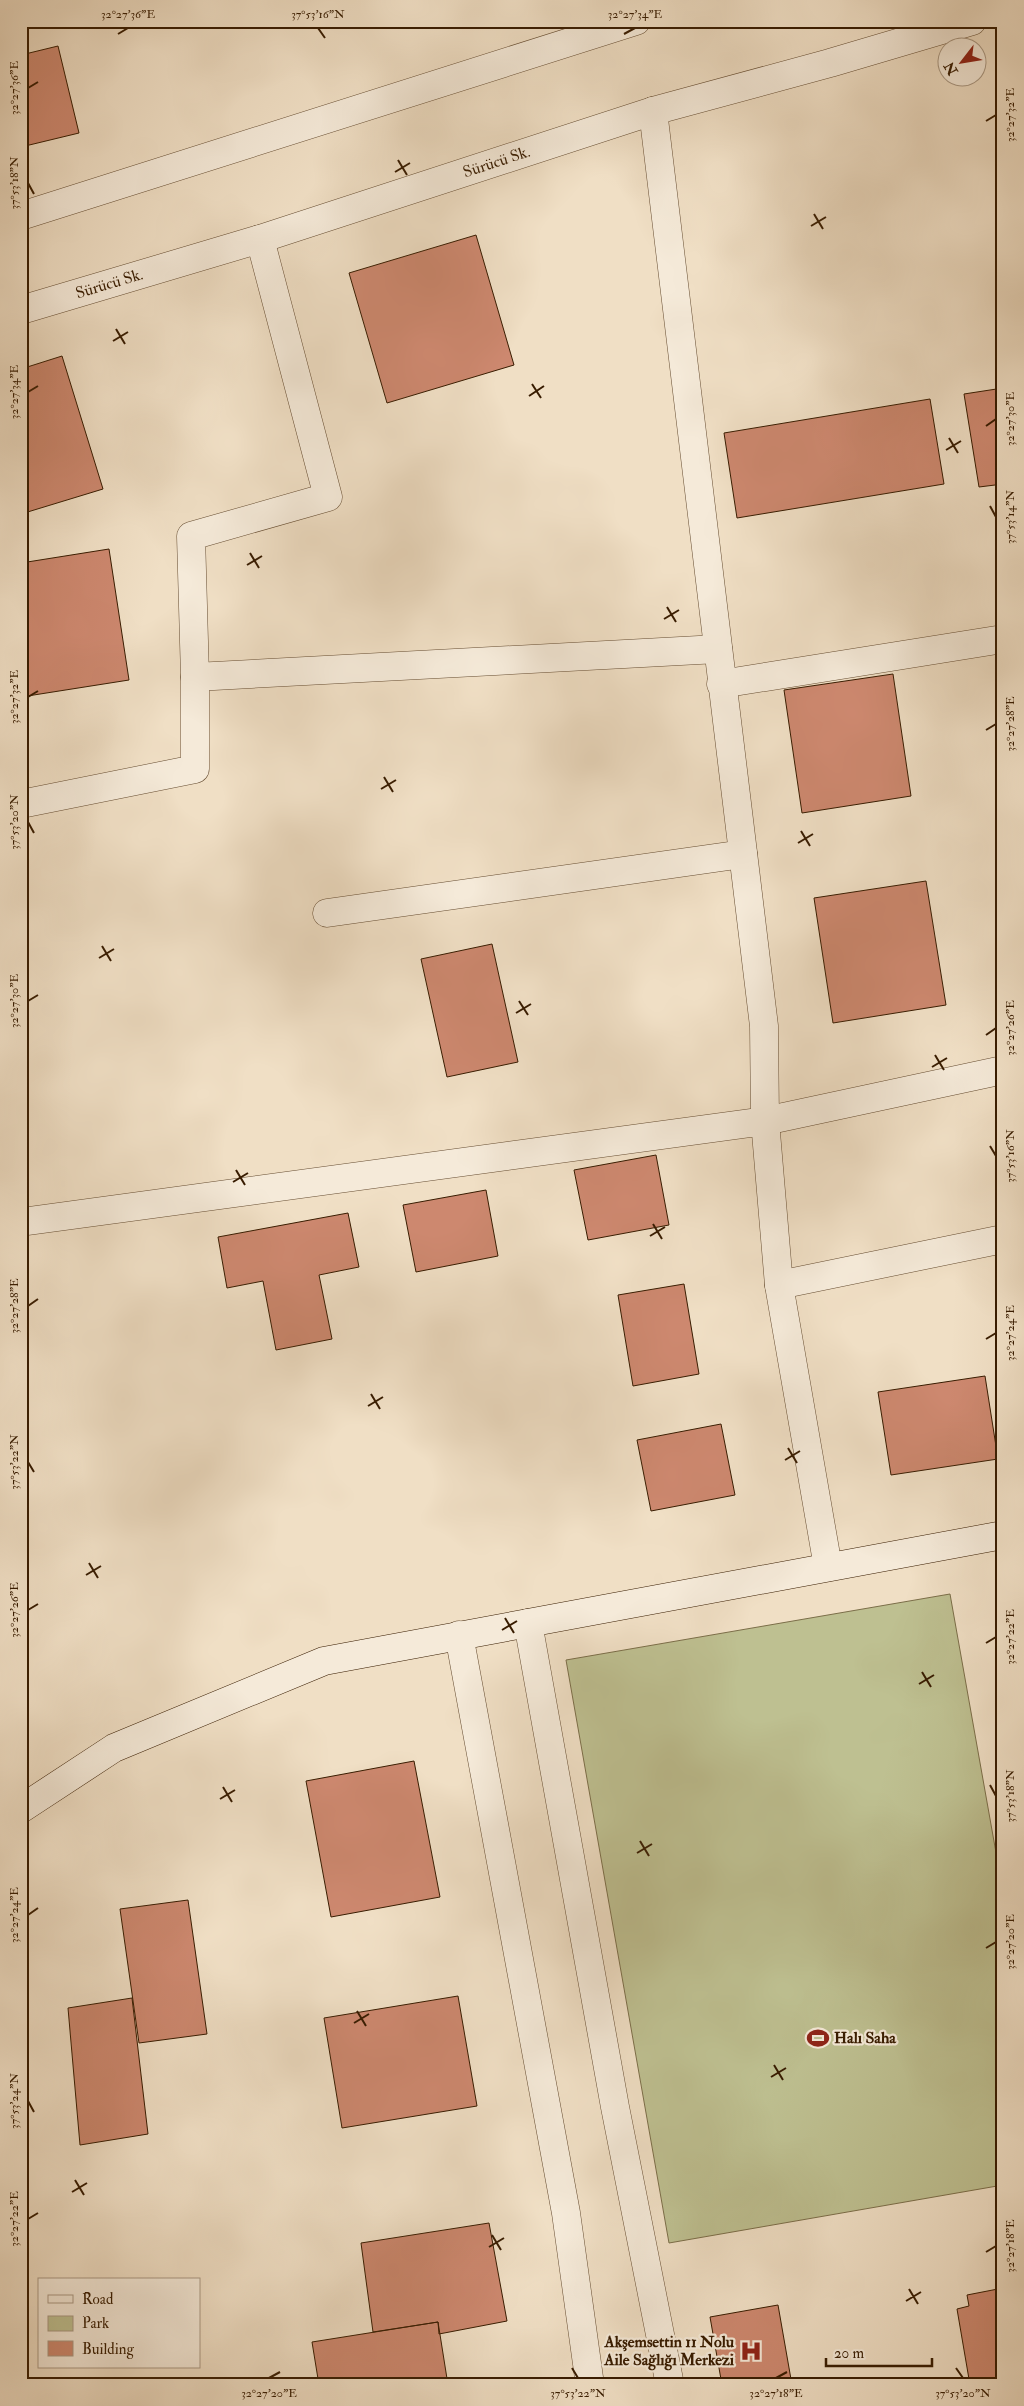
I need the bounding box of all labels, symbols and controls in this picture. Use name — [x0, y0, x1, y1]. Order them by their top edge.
text: 32°27'36"E — [101, 7, 155, 22]
text: 37°53'16"N — [291, 7, 345, 22]
text: 32°27'34"E — [608, 7, 663, 22]
north arrow — [936, 38, 986, 88]
text: N — [941, 58, 962, 79]
text: 32°27'36"E — [7, 61, 22, 115]
text: 32°27'32"E — [1003, 88, 1018, 142]
street label: Sürücü Sk. — [460, 142, 532, 182]
text: 37°53'18"N — [7, 156, 22, 210]
street label: Sürücü Sk. — [73, 264, 145, 303]
text: 32°27'34"E — [7, 364, 22, 419]
text: 32°27'30"E — [1003, 392, 1018, 446]
text: 37°53'14"N — [1003, 490, 1018, 544]
text: 32°27'32"E — [7, 670, 22, 724]
text: 32°27'28"E — [1003, 696, 1018, 752]
text: 37°53'20"N — [7, 794, 22, 850]
text: 32°27'30"E — [7, 974, 22, 1028]
text: 32°27'26"E — [1003, 1000, 1018, 1056]
text: 37°53'16"N — [1003, 1129, 1018, 1183]
text: 32°27'28"E — [7, 1278, 22, 1334]
text: 32°27'24"E — [1003, 1305, 1018, 1361]
text: 37°53'22"N — [7, 1434, 22, 1490]
text: 32°27'26"E — [7, 1582, 22, 1638]
text: 32°27'22"E — [1003, 1609, 1018, 1665]
text: 37°53'18"N — [1003, 1769, 1018, 1823]
text: 32°27'24"E — [7, 1887, 22, 1943]
text: 32°27'20"E — [1003, 1914, 1018, 1970]
sports icon: Halı Saha — [805, 2025, 831, 2051]
place label: Halı Saha — [834, 2028, 896, 2048]
text: 37°53'24"N — [7, 2073, 22, 2129]
text: 32°27'22"E — [7, 2191, 22, 2247]
text: 32°27'18"E — [1003, 2219, 1018, 2273]
legend — [38, 2278, 200, 2368]
text: Road — [82, 2290, 114, 2309]
text: Park — [82, 2314, 109, 2333]
place label: Akşemsettin 11 Nolu Aile Sağlığı Merkezi — [603, 2332, 735, 2371]
scale bar — [826, 2336, 933, 2368]
hospital icon: Akşemsettin 11 Nolu Aile Sağlığı Merkezi — [738, 2338, 764, 2364]
text: Building — [82, 2340, 134, 2359]
text: 20 m — [834, 2344, 864, 2363]
text: 32°27'20"E — [241, 2386, 297, 2401]
text: 37°53'22"N — [550, 2386, 606, 2401]
text: 32°27'18"E — [749, 2386, 803, 2401]
text: 37°53'20"N — [935, 2386, 991, 2401]

